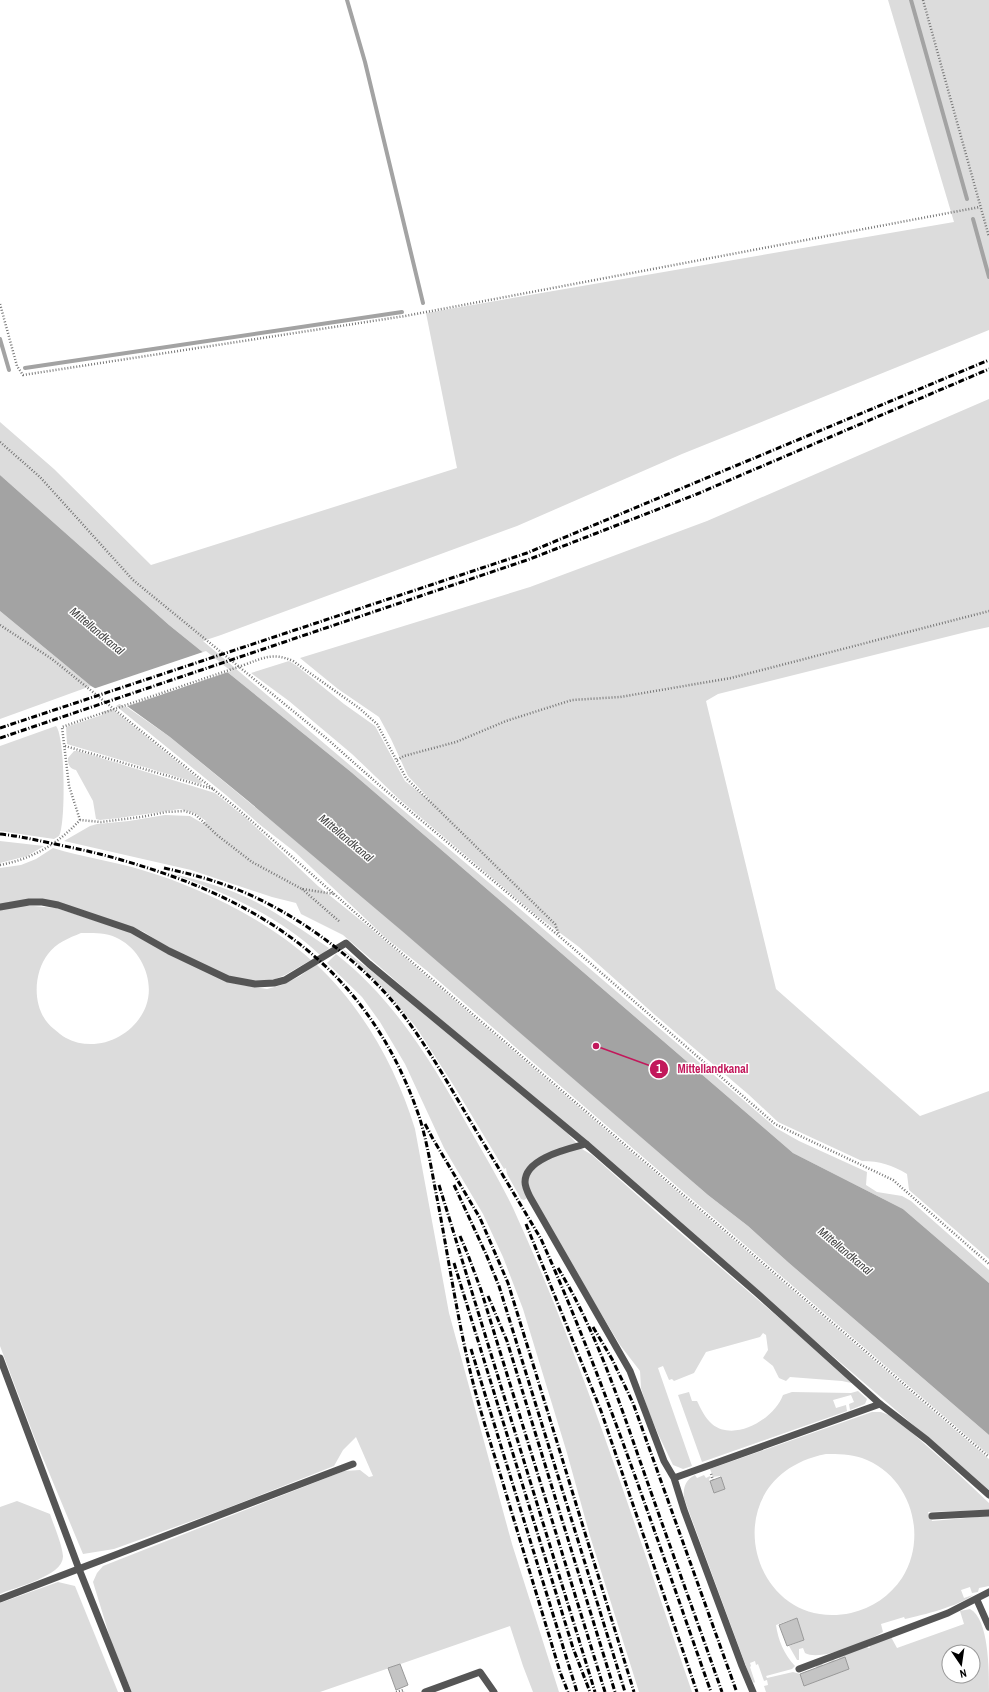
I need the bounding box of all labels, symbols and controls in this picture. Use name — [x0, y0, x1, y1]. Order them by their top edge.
water label: Mittellandkanal — [67, 604, 128, 659]
water label: Mittellandkanal — [316, 811, 377, 866]
callout: Mittellandkanal — [649, 1057, 757, 1081]
text: 1 — [656, 1061, 662, 1077]
text: Mittellandkanal — [677, 1061, 749, 1077]
water label: Mittellandkanal — [815, 1224, 876, 1279]
north arrow — [941, 1644, 981, 1684]
text: N — [959, 1666, 968, 1681]

